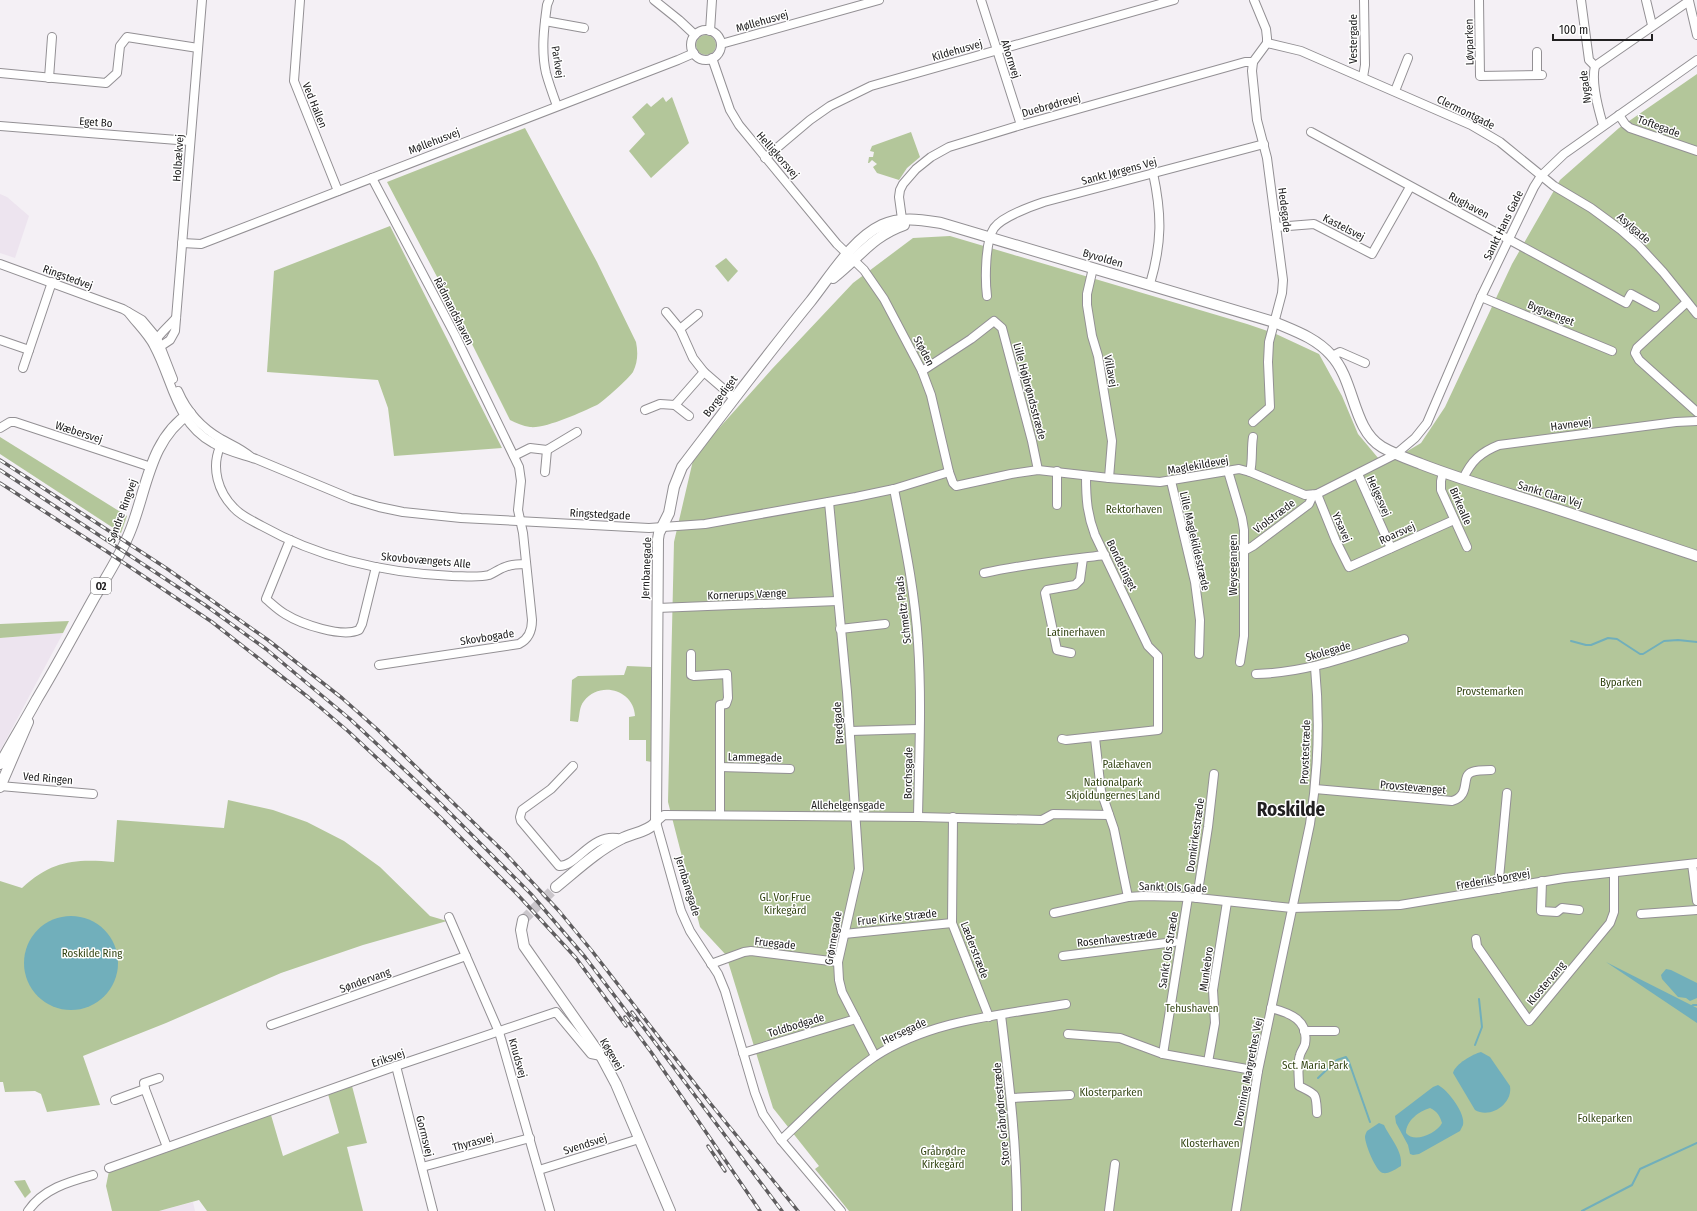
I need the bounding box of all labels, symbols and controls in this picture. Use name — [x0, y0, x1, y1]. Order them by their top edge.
street label: Møllehusvej — [734, 8, 790, 35]
street label: Vestergade — [1347, 14, 1360, 64]
scale bar — [1553, 16, 1652, 42]
street label: Løvparken — [1463, 19, 1476, 65]
text: 100 m — [1559, 23, 1588, 37]
street label: Kildehusvej — [930, 37, 984, 64]
street label: Ahornvej — [998, 38, 1023, 80]
street label: Parkvej — [549, 45, 567, 79]
street label: Nygade — [1577, 70, 1594, 104]
street label: Ved Hallen — [299, 80, 330, 130]
street label: Duebrødrevej — [1020, 91, 1082, 120]
street label: Clermontgade — [1435, 93, 1497, 132]
street label: Toftegade — [1636, 113, 1682, 140]
street label: Eget Bo — [79, 115, 113, 130]
street label: Møllehusvej — [407, 126, 462, 157]
street label: Helligkorsvej — [754, 129, 802, 182]
street label: Holbækvej — [170, 134, 187, 182]
street label: Sankt Jørgens Vej — [1080, 155, 1158, 188]
street label: Hedegade — [1275, 187, 1294, 233]
street label: Sankt Hans Gade — [1481, 188, 1526, 262]
street label: Rughaven — [1446, 189, 1491, 222]
street label: Asylgade — [1614, 210, 1653, 246]
street label: Kastelsvej — [1321, 211, 1367, 244]
street label: Byvolden — [1081, 247, 1125, 270]
street label: Ringstedvej — [41, 262, 95, 293]
street label: Rådmandshaven — [431, 275, 476, 347]
street label: Bygvænget — [1526, 298, 1576, 329]
street label: Støden — [910, 334, 937, 368]
street label: Lille Højbrøndsstræde — [1010, 341, 1049, 441]
street label: Villavej — [1101, 354, 1120, 388]
street label: Borgediget — [701, 373, 740, 420]
street label: Havnevej — [1550, 416, 1592, 433]
street label: Wæbersvej — [54, 419, 104, 446]
street label: Maglekildevej — [1167, 454, 1230, 477]
street label: Helgesvej — [1364, 474, 1393, 519]
street label: Søndre Ringvej — [105, 477, 140, 545]
street label: Sankt Clara Vej — [1516, 479, 1584, 511]
street label: Birkealle — [1447, 485, 1474, 527]
street label: Lille Maglekildestræde — [1177, 490, 1212, 592]
street label: Violstræde — [1251, 497, 1298, 536]
park label: Rektorhaven — [1106, 503, 1162, 516]
street label: Ringstedgade — [569, 506, 631, 523]
street label: Yrsavej — [1329, 510, 1354, 544]
street label: Roarsvej — [1377, 520, 1417, 547]
street label: Weysegangen — [1227, 535, 1240, 595]
street label: Jernbanegade — [639, 537, 654, 599]
street label: Bondetinget — [1104, 538, 1140, 593]
street label: Skovbovængets Alle — [381, 550, 471, 571]
street label: Schmeltz Plads — [893, 575, 914, 644]
road number: O2 — [91, 578, 111, 594]
street label: Kornerups Vænge — [707, 587, 787, 602]
park label: Latinerhaven — [1047, 626, 1105, 639]
street label: Skovbogade — [459, 627, 515, 648]
street label: Skolegade — [1304, 639, 1352, 664]
park label: Byparken — [1600, 676, 1642, 689]
park label: Provstemarken — [1456, 685, 1524, 698]
street label: Bredgade — [831, 701, 846, 745]
street label: Provstestræde — [1298, 719, 1313, 785]
street label: Borchsgade — [902, 747, 915, 799]
street label: Lammegade — [728, 751, 782, 764]
park label: Palæhaven — [1103, 758, 1151, 771]
street label: Ved Ringen — [22, 770, 73, 787]
park label: Nationalpark Skjoldungernes Land — [1066, 776, 1160, 802]
street label: Provstevænget — [1379, 778, 1447, 797]
street label: Domkirkestræde — [1184, 797, 1207, 873]
district label: Roskilde — [1257, 798, 1326, 821]
street label: Allehelgensgade — [811, 799, 885, 812]
street label: Jernbanegade — [672, 855, 703, 918]
street label: Frederiksborgvej — [1455, 867, 1531, 892]
street label: Sankt Ols Gade — [1139, 880, 1207, 895]
park label: Gl. Vor Frue Kirkegård — [759, 891, 811, 917]
street label: Frue Kirke Stræde — [857, 907, 937, 928]
street label: Grønnegade — [822, 910, 845, 966]
street label: Sankt Ols Stræde — [1156, 911, 1181, 989]
street label: Læderstræde — [958, 920, 991, 980]
street label: Rosenhavestræde — [1076, 927, 1158, 950]
street label: Fruegade — [754, 935, 796, 952]
street label: Munkebro — [1197, 946, 1216, 992]
park label: Roskilde Ring — [62, 947, 123, 960]
street label: Klostervang — [1524, 958, 1569, 1008]
street label: Søndervang — [338, 965, 393, 996]
park label: Tehushaven — [1165, 1002, 1219, 1015]
street label: Toldbodgade — [766, 1011, 826, 1040]
street label: Hersegade — [880, 1016, 929, 1047]
street label: Dronning Margrethes Vej — [1232, 1016, 1265, 1127]
street label: Køgevej — [597, 1036, 626, 1073]
street label: Knudsvej — [506, 1037, 529, 1080]
street label: Eriksvej — [370, 1047, 407, 1070]
park label: Sct. Maria Park — [1282, 1059, 1349, 1072]
street label: Store Gråbrødrestræde — [991, 1062, 1012, 1166]
park label: Klosterparken — [1079, 1086, 1143, 1099]
park label: Folkeparken — [1578, 1112, 1632, 1125]
street label: Gormsvej — [413, 1114, 436, 1158]
street label: Thyrasvej — [451, 1131, 495, 1154]
street label: Svendsvej — [562, 1131, 609, 1158]
park label: Klosterhaven — [1181, 1137, 1239, 1150]
park label: Gråbrødre Kirkegård — [920, 1145, 966, 1171]

